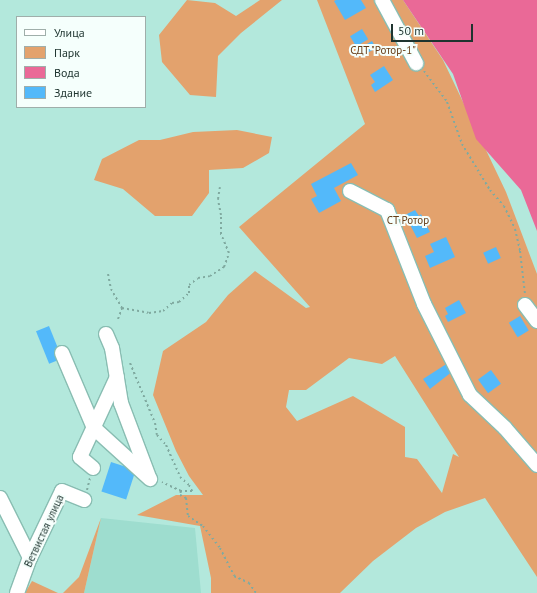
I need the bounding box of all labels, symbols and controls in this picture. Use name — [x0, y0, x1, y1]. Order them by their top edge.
legend — [16, 16, 146, 108]
scale bar — [393, 16, 475, 42]
text: 50 m — [398, 23, 424, 38]
text: Улица — [54, 25, 85, 40]
park label: СДТ "Ротор-1" — [350, 43, 416, 57]
text: Парк — [54, 45, 80, 60]
text: Вода — [54, 65, 80, 80]
text: Здание — [54, 85, 92, 100]
park label: СТ Ротор — [387, 213, 429, 227]
street label: Ветвистая улица — [21, 493, 67, 569]

